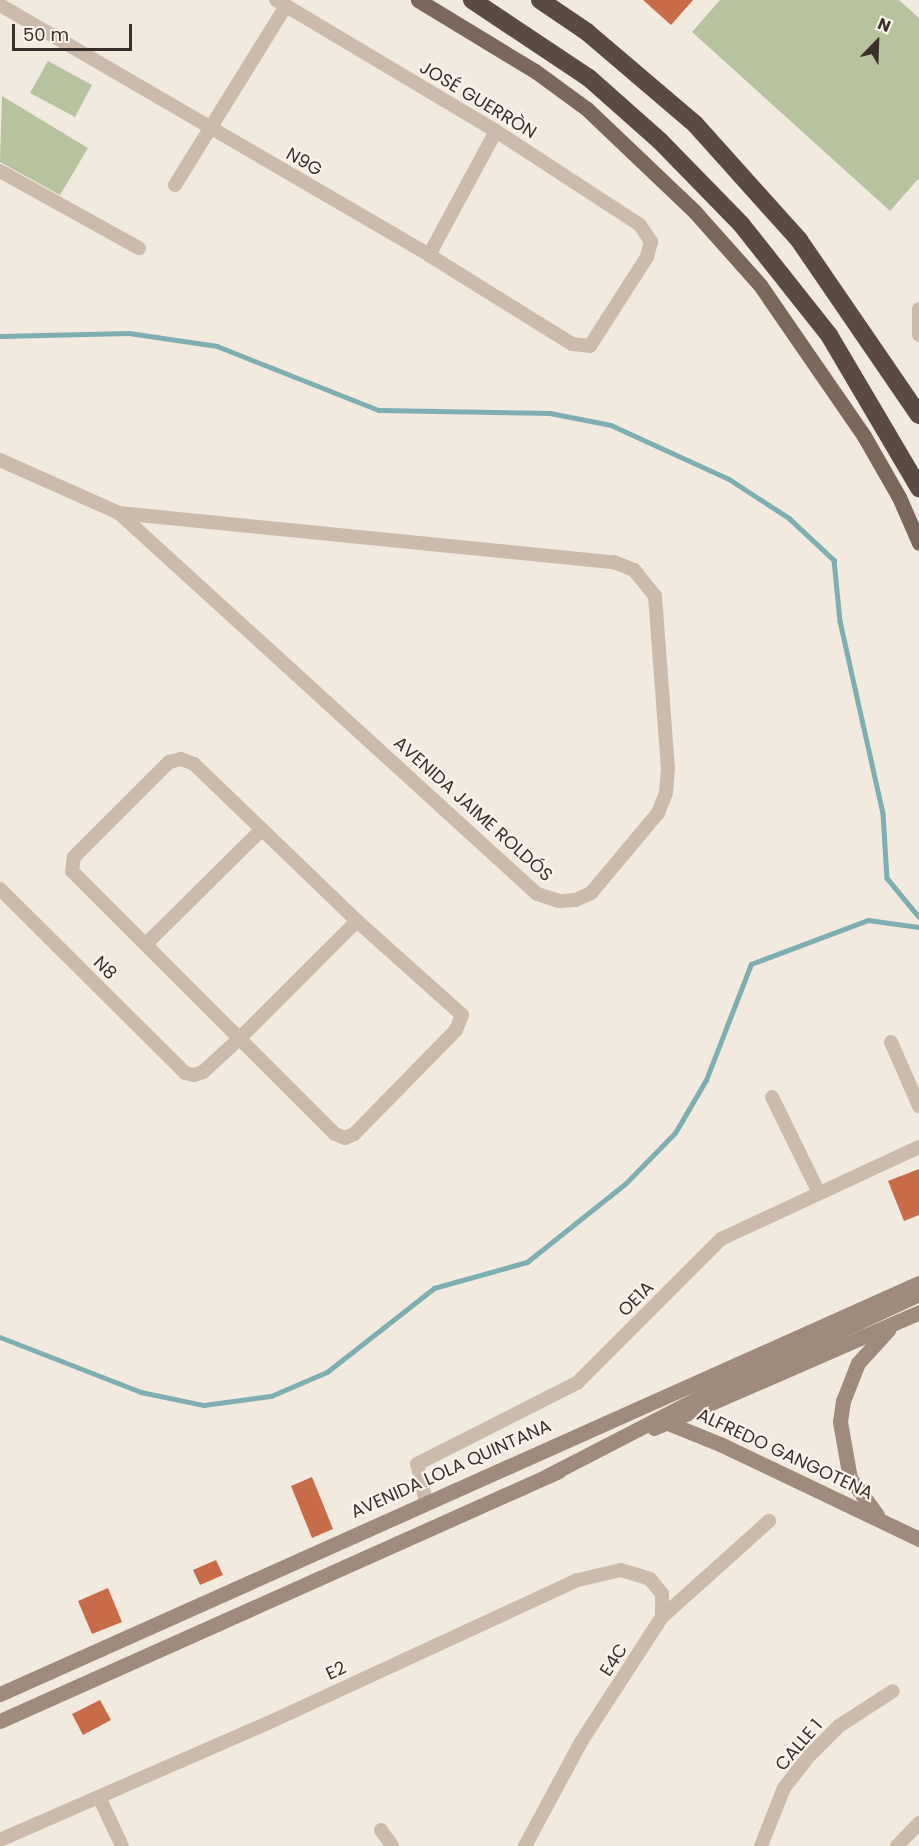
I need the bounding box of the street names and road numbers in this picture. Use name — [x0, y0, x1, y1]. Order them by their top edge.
street label: JOSÉ GUERRÒN — [416, 57, 540, 143]
street label: N9G — [282, 143, 326, 181]
street label: AVENIDA JAIME ROLDÓS — [389, 732, 557, 886]
street label: N8 — [89, 952, 121, 984]
street label: OE1A — [614, 1277, 658, 1321]
street label: ALFREDO GANGOTENA — [694, 1404, 876, 1504]
street label: AVENIDA LOLA QUINTANA — [347, 1415, 555, 1523]
street label: E4C — [596, 1640, 632, 1680]
street label: E2 — [323, 1657, 349, 1685]
street label: CALLE 1 — [771, 1715, 827, 1775]

